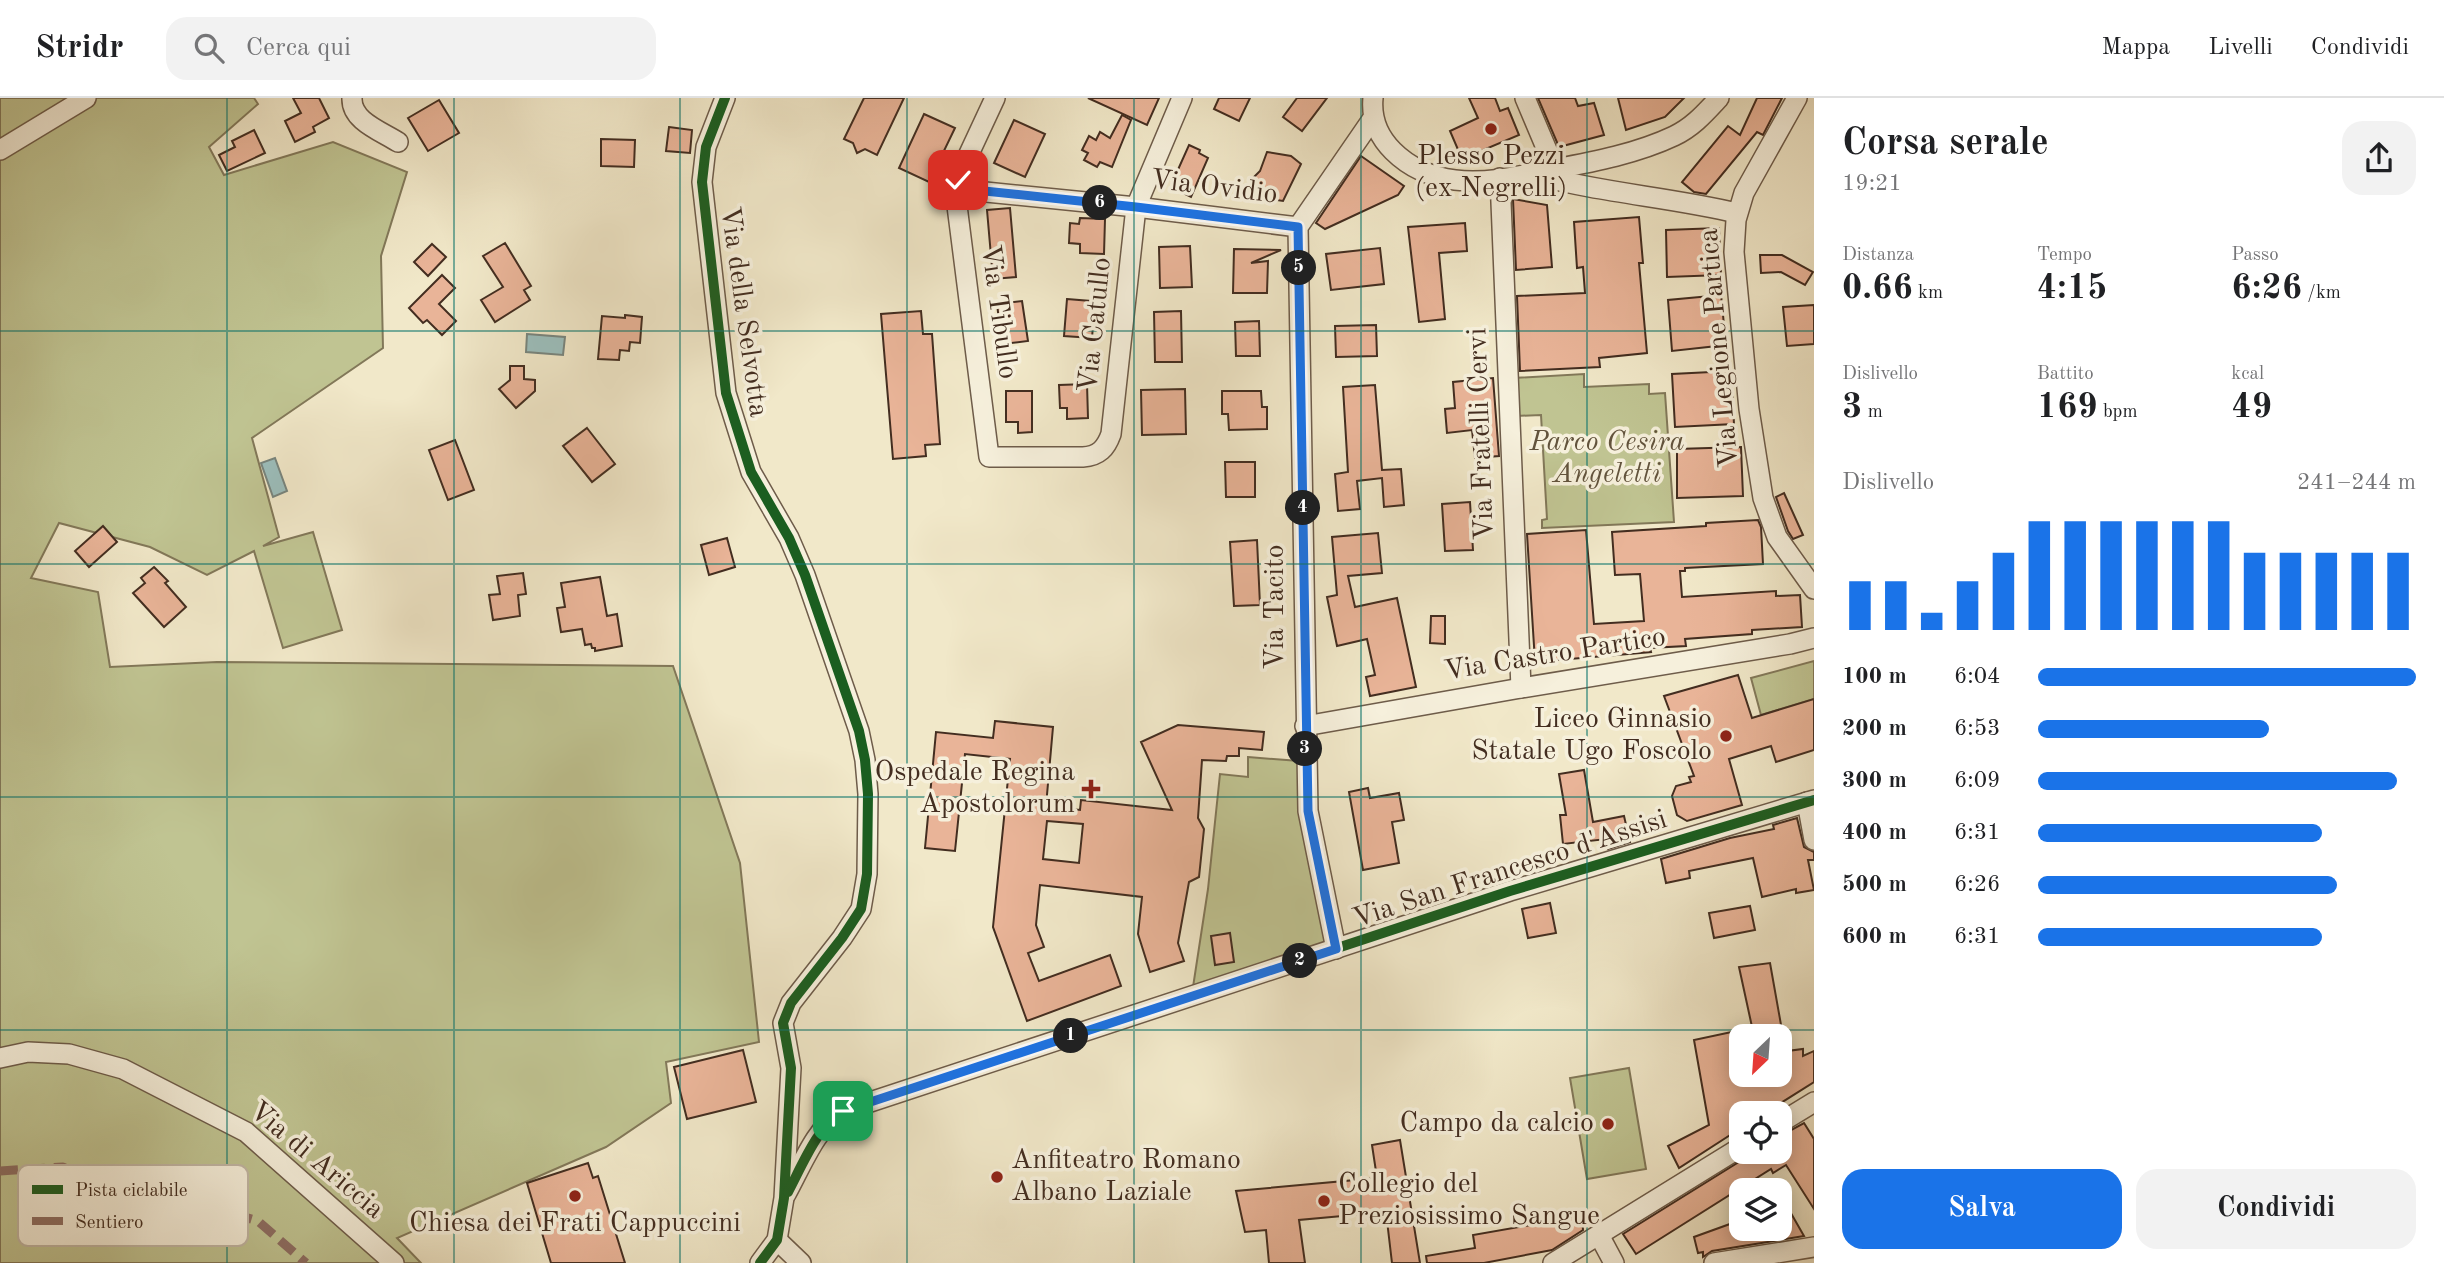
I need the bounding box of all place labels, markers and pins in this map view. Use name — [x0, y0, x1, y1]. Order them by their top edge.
marker: Plesso Pezzi (ex Negrelli) — [1483, 121, 1499, 137]
place label: Plesso Pezzi (ex Negrelli) — [1415, 143, 1567, 203]
pin — [928, 150, 988, 210]
pin: 6 — [1082, 186, 1118, 220]
pin: 5 — [1282, 250, 1316, 286]
pin: 4 — [1286, 490, 1320, 526]
place label: Liceo Ginnasio Statale Ugo Foscolo — [1471, 706, 1712, 766]
marker: Liceo Ginnasio Statale Ugo Foscolo — [1718, 728, 1734, 744]
pin: 3 — [1288, 732, 1322, 766]
place label: Ospedale Regina Apostolorum — [875, 759, 1075, 819]
marker: Ospedale Regina Apostolorum — [1081, 779, 1101, 799]
pin: 2 — [1282, 944, 1318, 978]
pin: 1 — [1054, 1018, 1088, 1054]
pin — [813, 1081, 873, 1141]
place label: Campo da calcio — [1399, 1110, 1594, 1138]
marker: Campo da calcio — [1600, 1116, 1616, 1132]
place label: Anfiteatro Romano Albano Laziale — [1011, 1147, 1241, 1207]
marker: Anfiteatro Romano Albano Laziale — [989, 1169, 1005, 1185]
place label: Collegio del Preziosissimo Sangue — [1338, 1171, 1600, 1231]
marker: Chiesa dei Frati Cappuccini — [567, 1188, 583, 1204]
marker: Collegio del Preziosissimo Sangue — [1316, 1193, 1332, 1209]
place label: Chiesa dei Frati Cappuccini — [409, 1210, 741, 1238]

